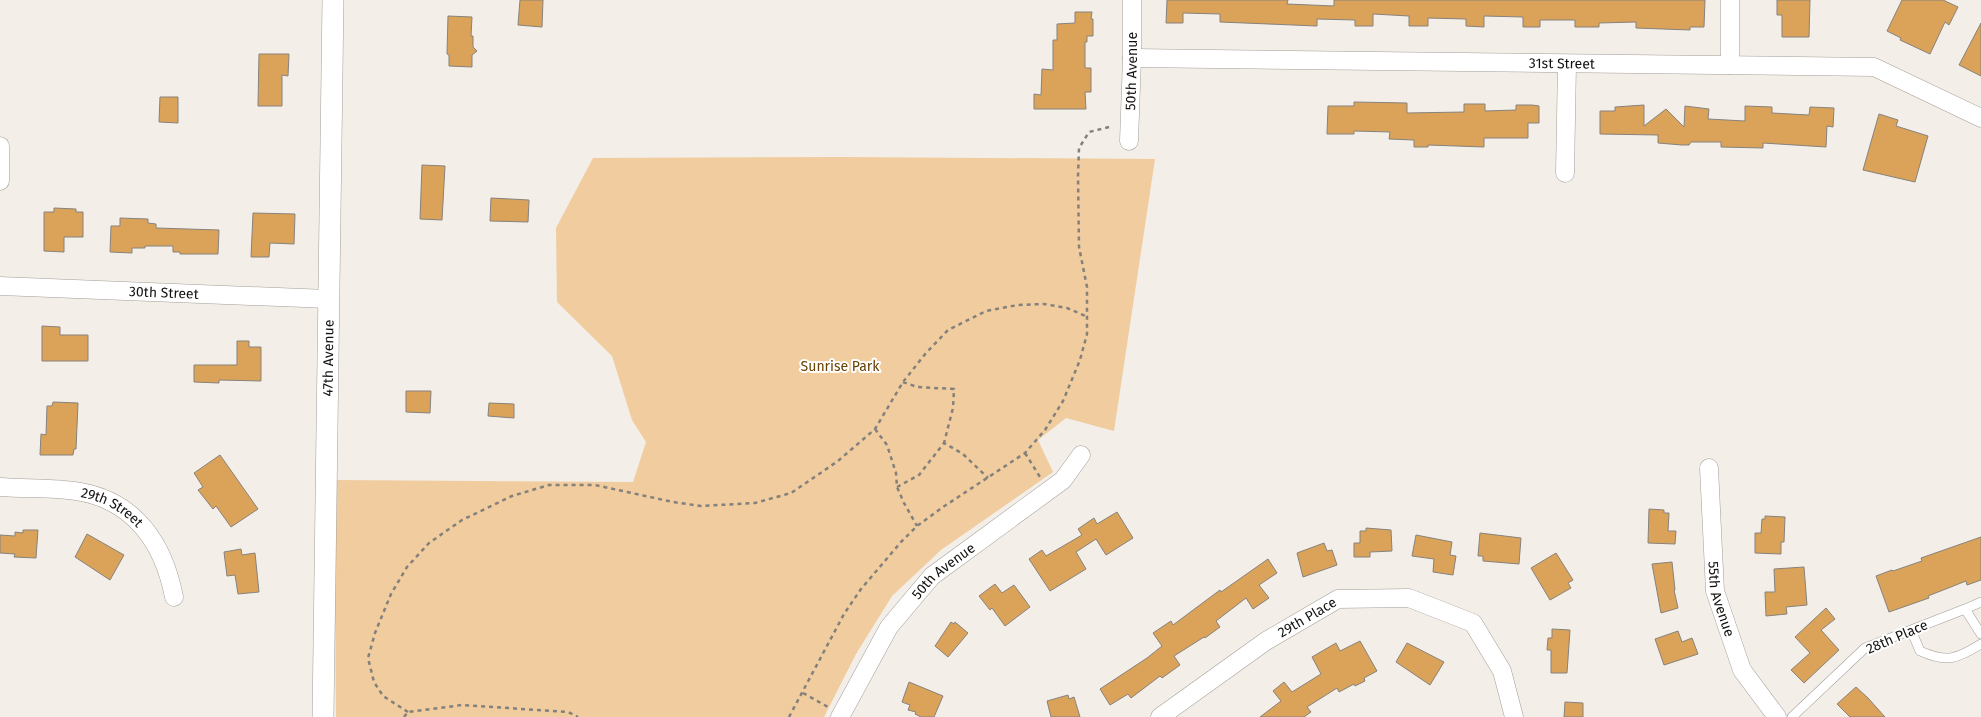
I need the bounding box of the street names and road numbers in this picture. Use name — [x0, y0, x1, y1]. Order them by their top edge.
street label: 50th Avenue — [1122, 32, 1141, 111]
street label: 31st Street — [1529, 54, 1596, 72]
street label: 30th Street — [129, 283, 200, 302]
street label: 47th Avenue — [319, 319, 337, 397]
street label: 29th Street — [80, 484, 148, 531]
street label: 50th Avenue — [908, 539, 978, 602]
street label: 55th Avenue — [1705, 561, 1738, 639]
street label: 29th Place — [1275, 593, 1339, 641]
street label: 28th Place — [1864, 616, 1930, 658]

